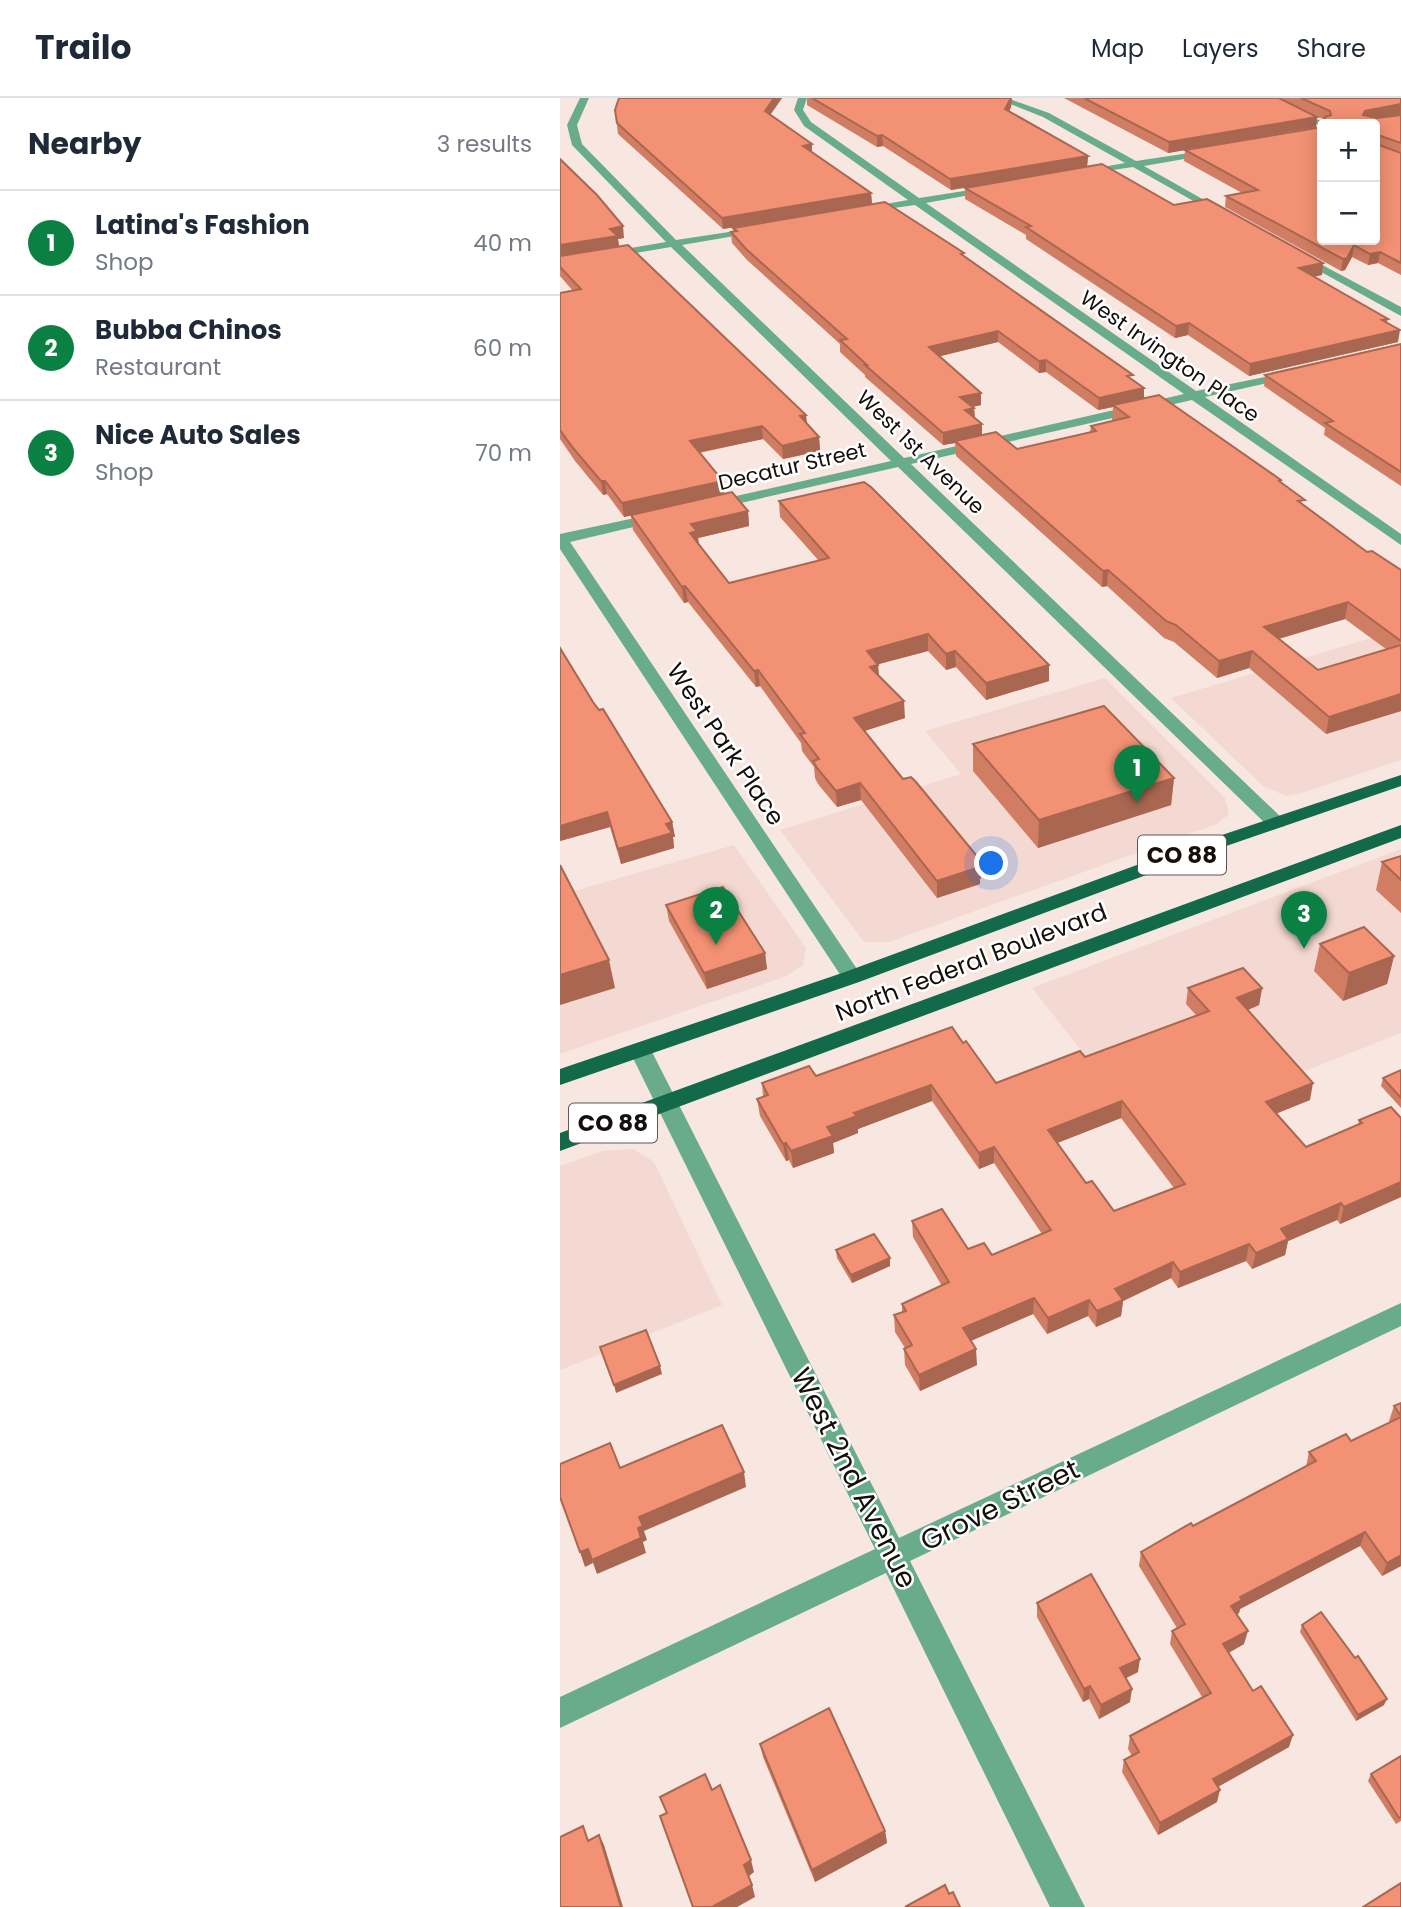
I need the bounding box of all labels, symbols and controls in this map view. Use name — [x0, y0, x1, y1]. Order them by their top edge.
text: Trailo — [35, 24, 132, 71]
text: Map — [1091, 32, 1144, 65]
text: Layers — [1182, 32, 1258, 65]
text: Share — [1296, 32, 1366, 65]
map controls — [1317, 119, 1380, 245]
button: + — [1317, 119, 1380, 182]
text: Nearby — [28, 122, 142, 165]
text: 3 results — [437, 128, 532, 160]
button: − — [1317, 182, 1380, 245]
text: Latina's Fashion — [95, 207, 310, 243]
text: 1 — [47, 227, 55, 259]
text: 40 m — [473, 227, 532, 259]
text: Shop — [95, 246, 154, 278]
street label: West Irvington Place — [1075, 283, 1265, 429]
text: Bubba Chinos — [95, 312, 282, 348]
text: 2 — [44, 332, 58, 364]
text: 60 m — [473, 332, 532, 364]
text: Restaurant — [95, 351, 221, 383]
street label: West 1st Avenue — [851, 383, 991, 521]
text: Nice Auto Sales — [95, 417, 301, 453]
street label: Decatur Street — [715, 435, 869, 497]
text: 3 — [44, 437, 58, 469]
text: 70 m — [475, 437, 532, 469]
text: Shop — [95, 456, 154, 488]
street label: West Park Place — [659, 656, 793, 832]
pin: 1 — [1114, 745, 1160, 803]
road number: CO 88 — [1138, 835, 1226, 874]
your location — [974, 846, 1008, 880]
pin: 2 — [693, 887, 739, 945]
pin: 3 — [1281, 891, 1327, 949]
street label: North Federal Boulevard — [830, 895, 1112, 1029]
road number: CO 88 — [569, 1104, 657, 1142]
street label: West 2nd Avenue — [782, 1361, 926, 1595]
street label: Grove Street — [914, 1450, 1086, 1560]

